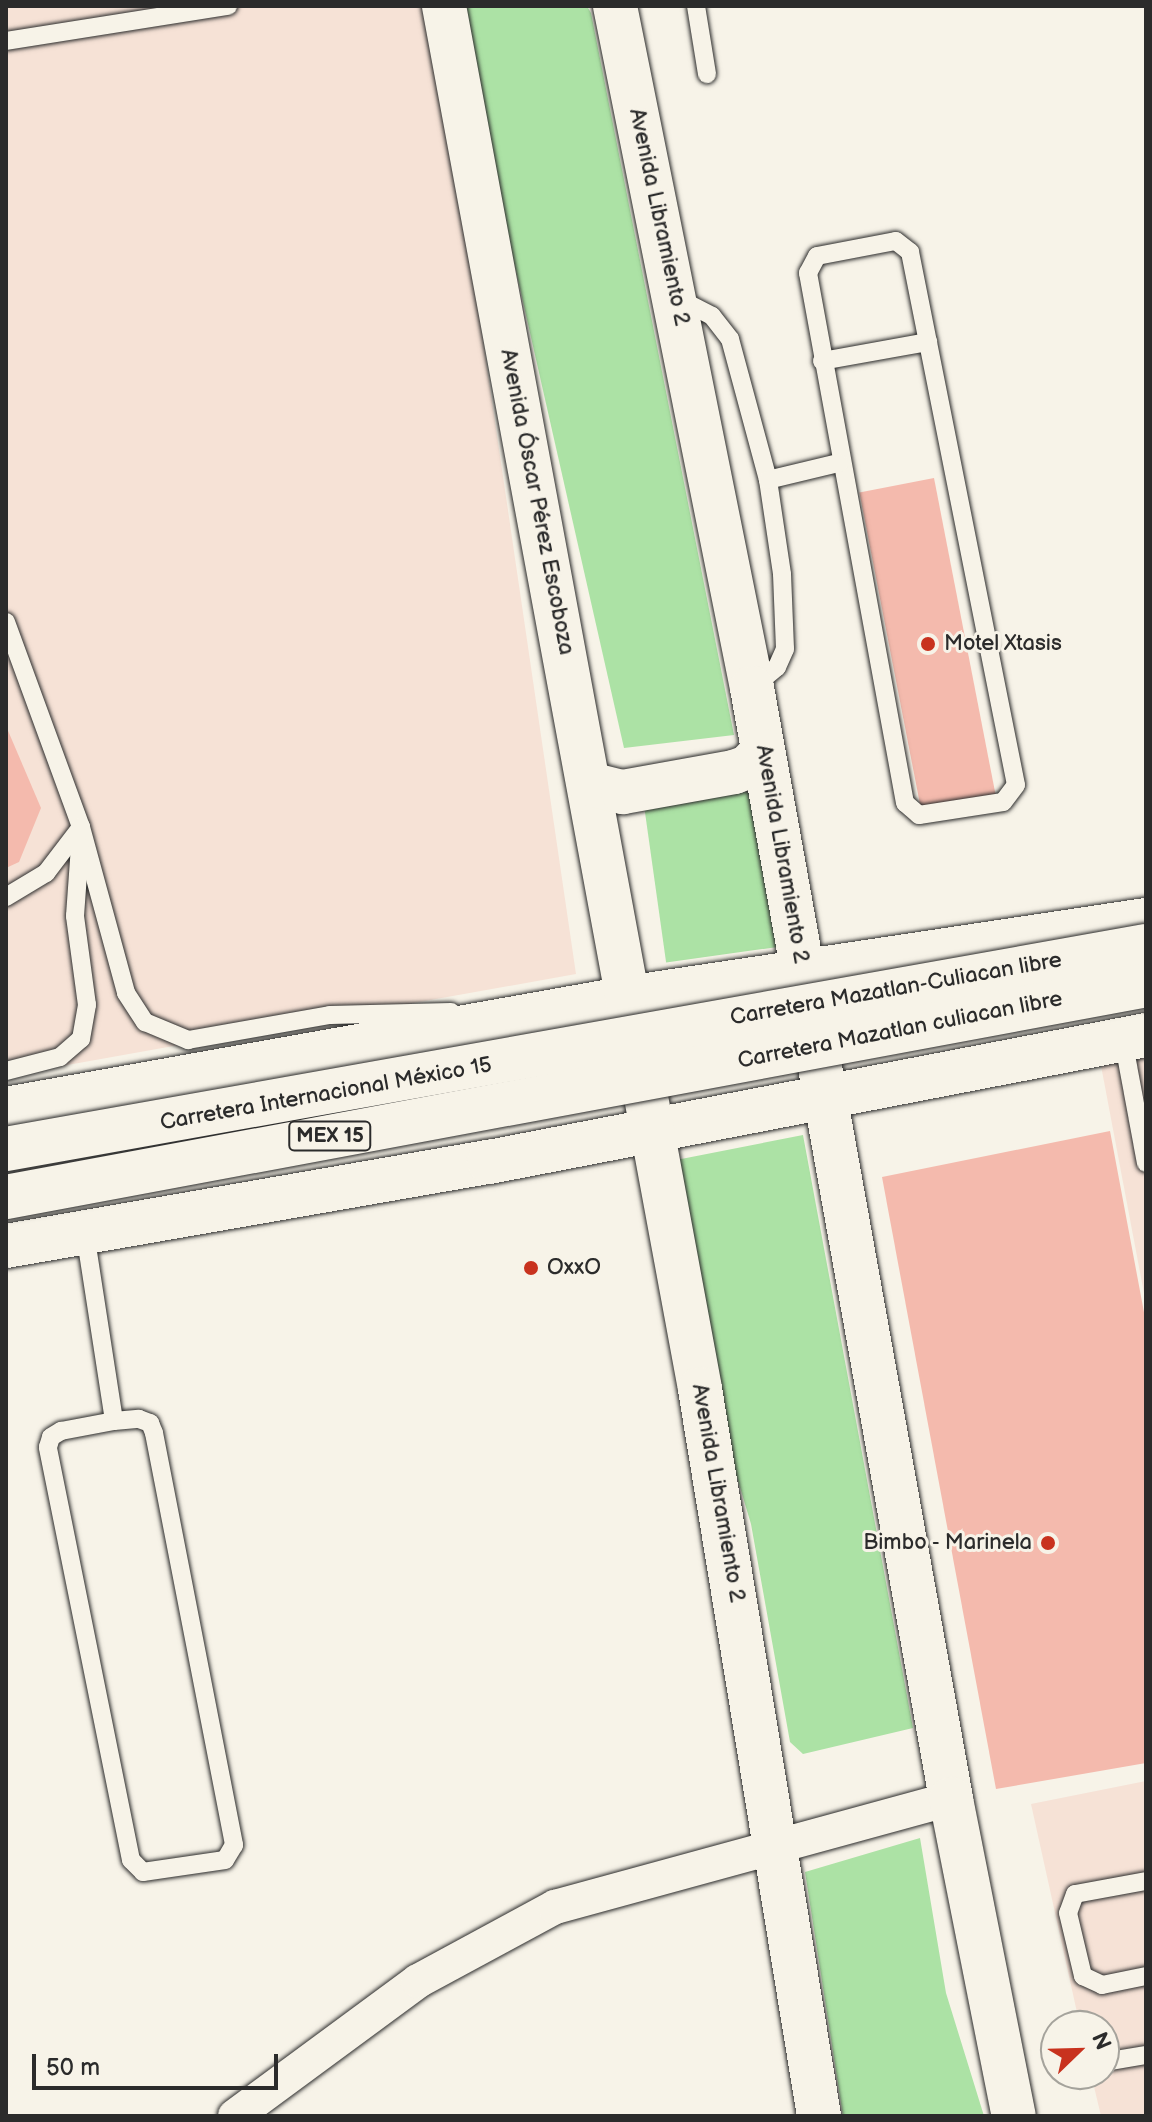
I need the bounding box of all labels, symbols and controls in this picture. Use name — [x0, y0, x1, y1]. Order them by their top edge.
street label: Avenida Libramiento 2 — [623, 106, 695, 328]
street label: Avenida Óscar Pérez Escoboza — [494, 347, 580, 657]
place label: Motel Xtasis — [944, 631, 1063, 657]
marker: Motel Xtasis — [919, 635, 937, 653]
street label: Avenida Libramiento 2 — [750, 743, 814, 965]
street label: Carretera Mazatlan-Culiacan libre — [728, 947, 1064, 1031]
street label: Carretera Mazatlan culiacan libre — [736, 986, 1064, 1074]
street label: Carretera Internacional México 15 — [158, 1052, 494, 1136]
road number: MEX 15 — [288, 1120, 372, 1152]
place label: OxxO — [547, 1255, 601, 1281]
marker: OxxO — [522, 1259, 540, 1277]
street label: Avenida Libramiento 2 — [686, 1382, 750, 1604]
place label: Bimbo - Marinela — [861, 1530, 1032, 1556]
marker: Bimbo - Marinela — [1039, 1534, 1057, 1552]
north arrow — [1040, 2010, 1120, 2090]
text: N — [1085, 2028, 1116, 2054]
scale bar — [36, 2038, 282, 2088]
text: 50 m — [46, 2053, 100, 2082]

